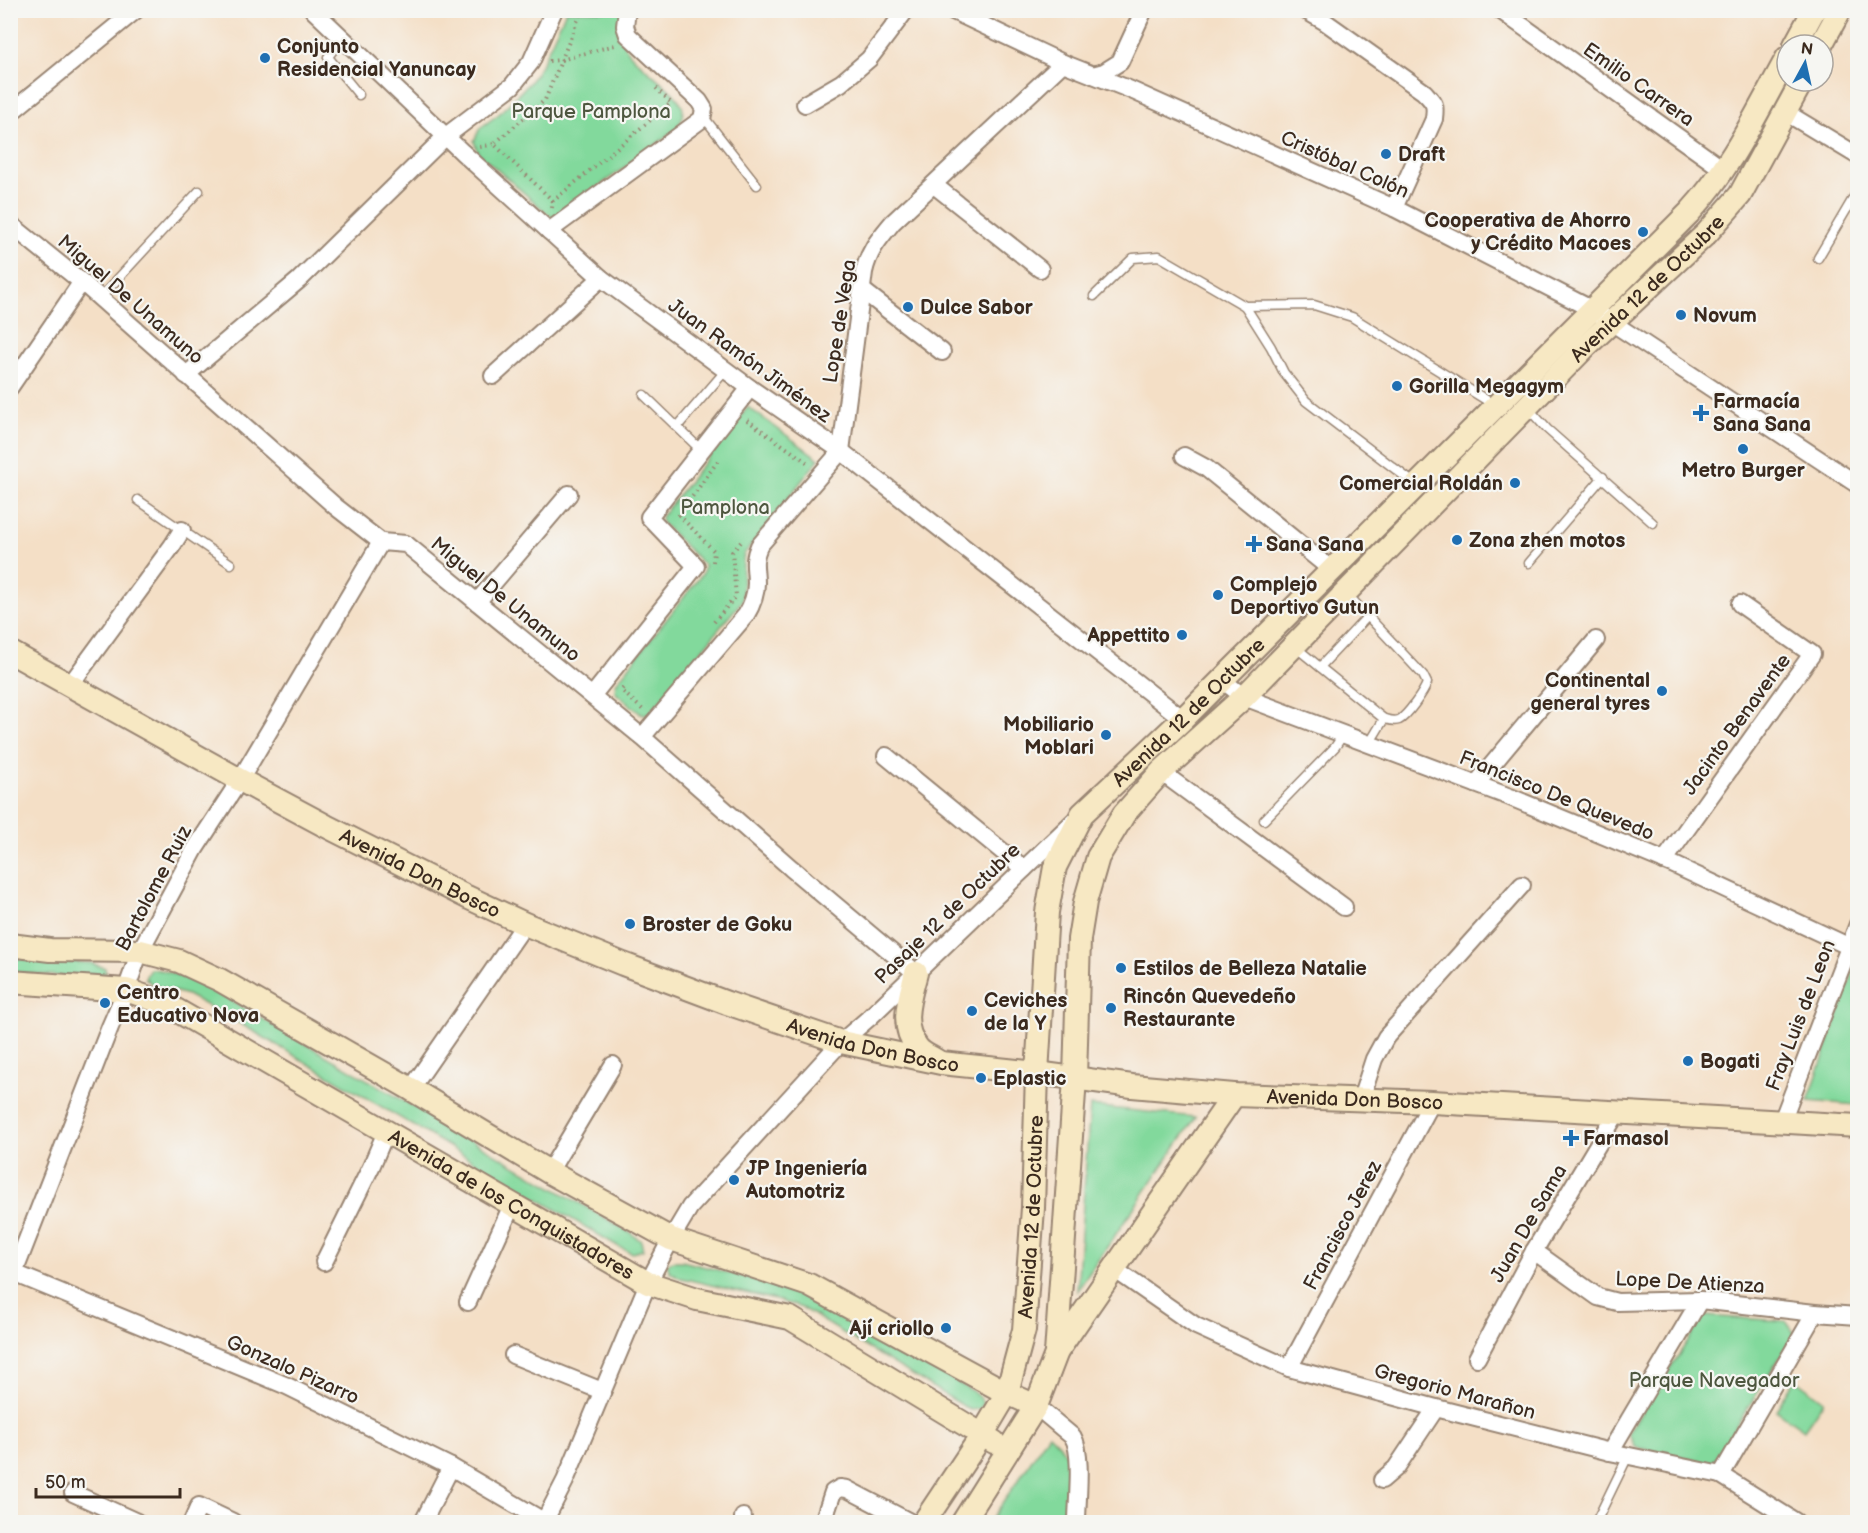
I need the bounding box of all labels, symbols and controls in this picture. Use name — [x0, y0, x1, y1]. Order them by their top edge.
north arrow — [1775, 33, 1835, 93]
place label: Conjunto Residencial Yanuncay — [277, 35, 477, 82]
street label: Emilio Carrera — [1578, 38, 1699, 132]
text: N — [1800, 39, 1814, 60]
marker: Conjunto Residencial Yanuncay — [258, 51, 272, 65]
park label: Parque Pamplona — [511, 100, 671, 124]
street label: Cristóbal Colón — [1277, 126, 1413, 204]
place label: Draft — [1398, 143, 1445, 167]
marker: Draft — [1379, 147, 1393, 161]
place label: Cooperativa de Ahorro y Crédito Macoes — [1424, 209, 1631, 256]
street label: Avenida 12 de Octubre — [1566, 210, 1730, 368]
marker: Cooperativa de Ahorro y Crédito Macoes — [1636, 225, 1650, 239]
street label: Miguel De Unamuno — [53, 230, 208, 370]
street label: Lope de Vega — [818, 258, 862, 385]
street label: Juan Ramón Jiménez — [663, 294, 836, 428]
place label: Dulce Sabor — [920, 296, 1034, 320]
marker: Dulce Sabor — [901, 300, 915, 314]
place label: Novum — [1693, 304, 1757, 328]
marker: Novum — [1674, 308, 1688, 322]
place label: Gorilla Megagym — [1409, 375, 1564, 399]
marker: Gorilla Megagym — [1390, 379, 1404, 393]
place label: Farmacía Sana Sana — [1713, 390, 1811, 437]
marker: Farmacía Sana Sana — [1694, 406, 1708, 420]
marker: Metro Burger — [1736, 442, 1750, 456]
place label: Metro Burger — [1681, 459, 1806, 483]
place label: Comercial Roldán — [1339, 472, 1503, 496]
marker: Comercial Roldán — [1508, 476, 1522, 490]
park label: Pamplona — [680, 496, 770, 520]
place label: Zona zhen motos — [1469, 529, 1625, 553]
street label: Miguel De Unamuno — [426, 532, 585, 667]
place label: Sana Sana — [1266, 533, 1364, 557]
marker: Zona zhen motos — [1450, 533, 1464, 547]
marker: Sana Sana — [1247, 537, 1261, 551]
place label: Complejo Deportivo Gutun — [1230, 573, 1379, 620]
marker: Complejo Deportivo Gutun — [1211, 588, 1225, 602]
place label: Appettito — [1087, 624, 1170, 648]
marker: Appettito — [1175, 628, 1189, 642]
street label: Avenida 12 de Octubre — [1108, 633, 1270, 792]
street label: Jacinto Benavente — [1678, 649, 1796, 800]
place label: Continental general tyres — [1530, 669, 1650, 716]
marker: Continental general tyres — [1655, 684, 1669, 698]
place label: Mobiliario Moblari — [1003, 713, 1094, 760]
marker: Mobiliario Moblari — [1099, 728, 1113, 742]
street label: Francisco De Quevedo — [1456, 746, 1658, 846]
street label: Bartolome Ruiz — [111, 821, 197, 955]
street label: Avenida Don Bosco — [335, 824, 504, 924]
street label: Pasaje 12 de Octubre — [870, 838, 1025, 989]
place label: Broster de Goku — [642, 913, 792, 937]
marker: Broster de Goku — [623, 917, 637, 931]
street label: Fray Luis de Leon — [1761, 936, 1841, 1094]
place label: Estilos de Belleza Natalie — [1133, 957, 1367, 981]
marker: Estilos de Belleza Natalie — [1114, 961, 1128, 975]
place label: Centro Educativo Nova — [117, 981, 259, 1028]
place label: Rincón Quevedeño Restaurante — [1123, 985, 1296, 1032]
place label: Ceviches de la Y — [984, 989, 1067, 1036]
marker: Centro Educativo Nova — [98, 996, 112, 1010]
marker: Rincón Quevedeño Restaurante — [1104, 1001, 1118, 1015]
marker: Ceviches de la Y — [965, 1004, 979, 1018]
street label: Avenida Don Bosco — [784, 1013, 960, 1078]
place label: Bogati — [1700, 1050, 1760, 1074]
marker: Bogati — [1681, 1054, 1695, 1068]
place label: Eplastic — [993, 1067, 1066, 1091]
marker: Eplastic — [974, 1071, 988, 1085]
street label: Avenida Don Bosco — [1266, 1085, 1444, 1116]
street label: Avenida 12 de Octubre — [1014, 1115, 1049, 1319]
street label: Avenida de los Conquistadores — [384, 1125, 638, 1285]
place label: Farmasol — [1583, 1127, 1669, 1151]
marker: Farmasol — [1564, 1131, 1578, 1145]
street label: Francisco Jerez — [1299, 1156, 1387, 1294]
place label: JP Ingeniería Automotriz — [745, 1157, 868, 1204]
street label: Juan De Sama — [1485, 1160, 1572, 1287]
marker: JP Ingeniería Automotriz — [727, 1173, 741, 1187]
street label: Lope De Atienza — [1615, 1267, 1765, 1299]
place label: Ají criollo — [848, 1317, 934, 1341]
marker: Ají criollo — [939, 1321, 953, 1335]
street label: Gonzalo Pizarro — [223, 1330, 363, 1410]
street label: Gregorio Marañon — [1371, 1359, 1538, 1425]
park label: Parque Navegador — [1629, 1369, 1800, 1393]
scale bar — [36, 1461, 180, 1499]
text: 50 m — [45, 1472, 86, 1493]

